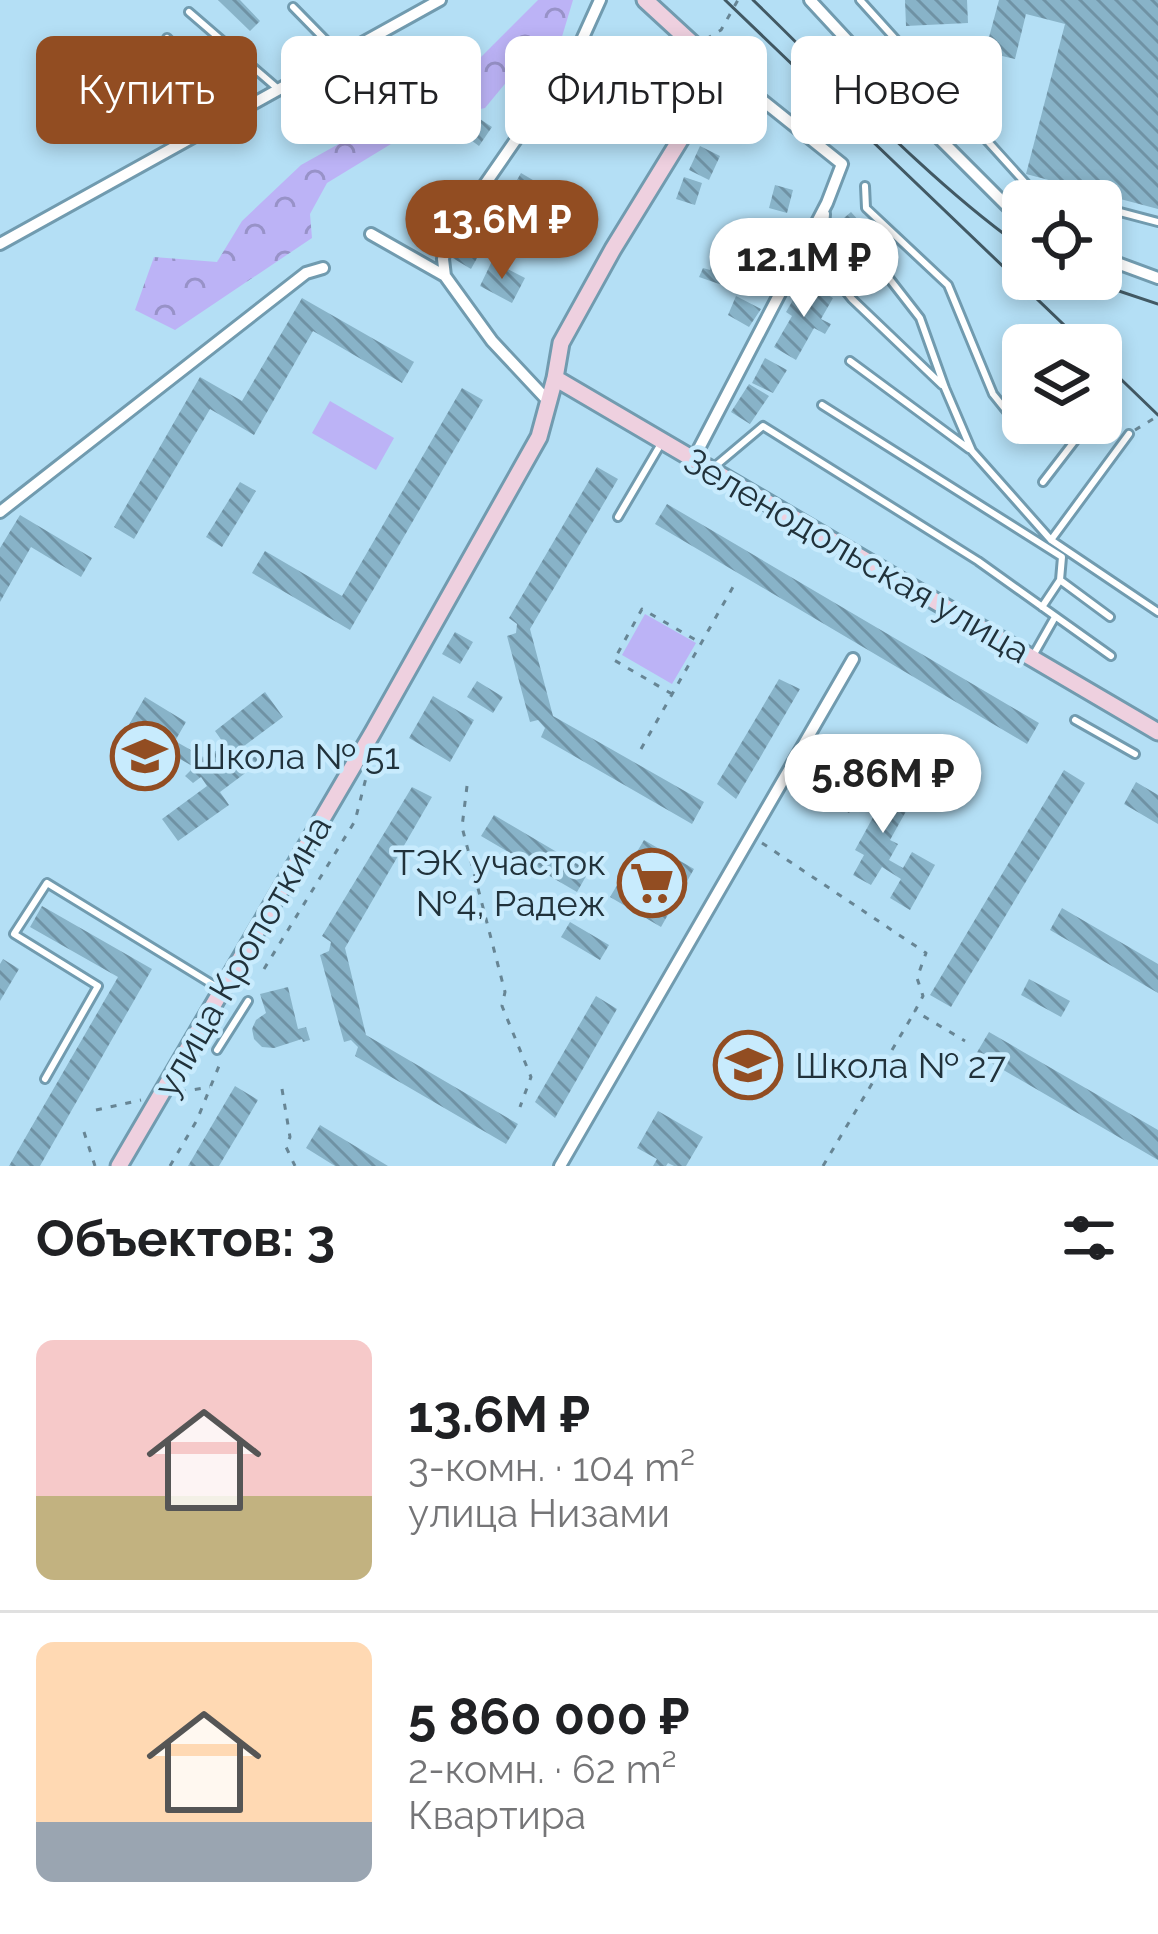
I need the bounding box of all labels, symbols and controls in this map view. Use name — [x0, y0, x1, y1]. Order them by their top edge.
chip: Купить — [36, 36, 257, 144]
chip: Снять — [281, 36, 481, 144]
chip: Фильтры — [505, 36, 767, 144]
chip: Новое — [791, 36, 1002, 144]
pin: 13.6M ₽ — [391, 180, 613, 282]
map controls — [1002, 180, 1122, 444]
button: locate — [1002, 180, 1122, 300]
text: 13.6M ₽ — [432, 196, 572, 242]
pin: 12.1M ₽ — [693, 218, 915, 320]
text: 12.1M ₽ — [736, 234, 872, 280]
button: layers — [1002, 324, 1122, 444]
street label: Зеленодольская улица — [677, 439, 1037, 671]
school or university icon: Школа № 51 — [110, 721, 180, 791]
pin: 5.86M ₽ — [772, 734, 994, 836]
place label: Школа № 51 — [192, 735, 400, 777]
text: 5.86M ₽ — [811, 750, 955, 796]
street label: улица Кропоткина — [145, 808, 339, 1104]
place label: ТЭК участок №4, Радеж — [393, 841, 606, 924]
supermarket icon: ТЭК участок №4, Радеж — [617, 848, 687, 918]
school or university icon: Школа № 27 — [713, 1030, 783, 1100]
place label: Школа № 27 — [795, 1044, 1006, 1086]
icon: filters — [1056, 1205, 1122, 1271]
text: Объектов: 3 — [36, 1208, 335, 1268]
text: 13.6M ₽ — [408, 1384, 590, 1444]
icon: home — [132, 1388, 276, 1532]
text: 3-комн. · 104 m² — [408, 1444, 695, 1490]
text: улица Низами — [408, 1490, 670, 1536]
text: 5 860 000 ₽ — [408, 1686, 690, 1746]
icon: home — [132, 1690, 276, 1834]
text: 2-комн. · 62 m² — [408, 1746, 677, 1792]
text: Квартира — [408, 1792, 586, 1838]

